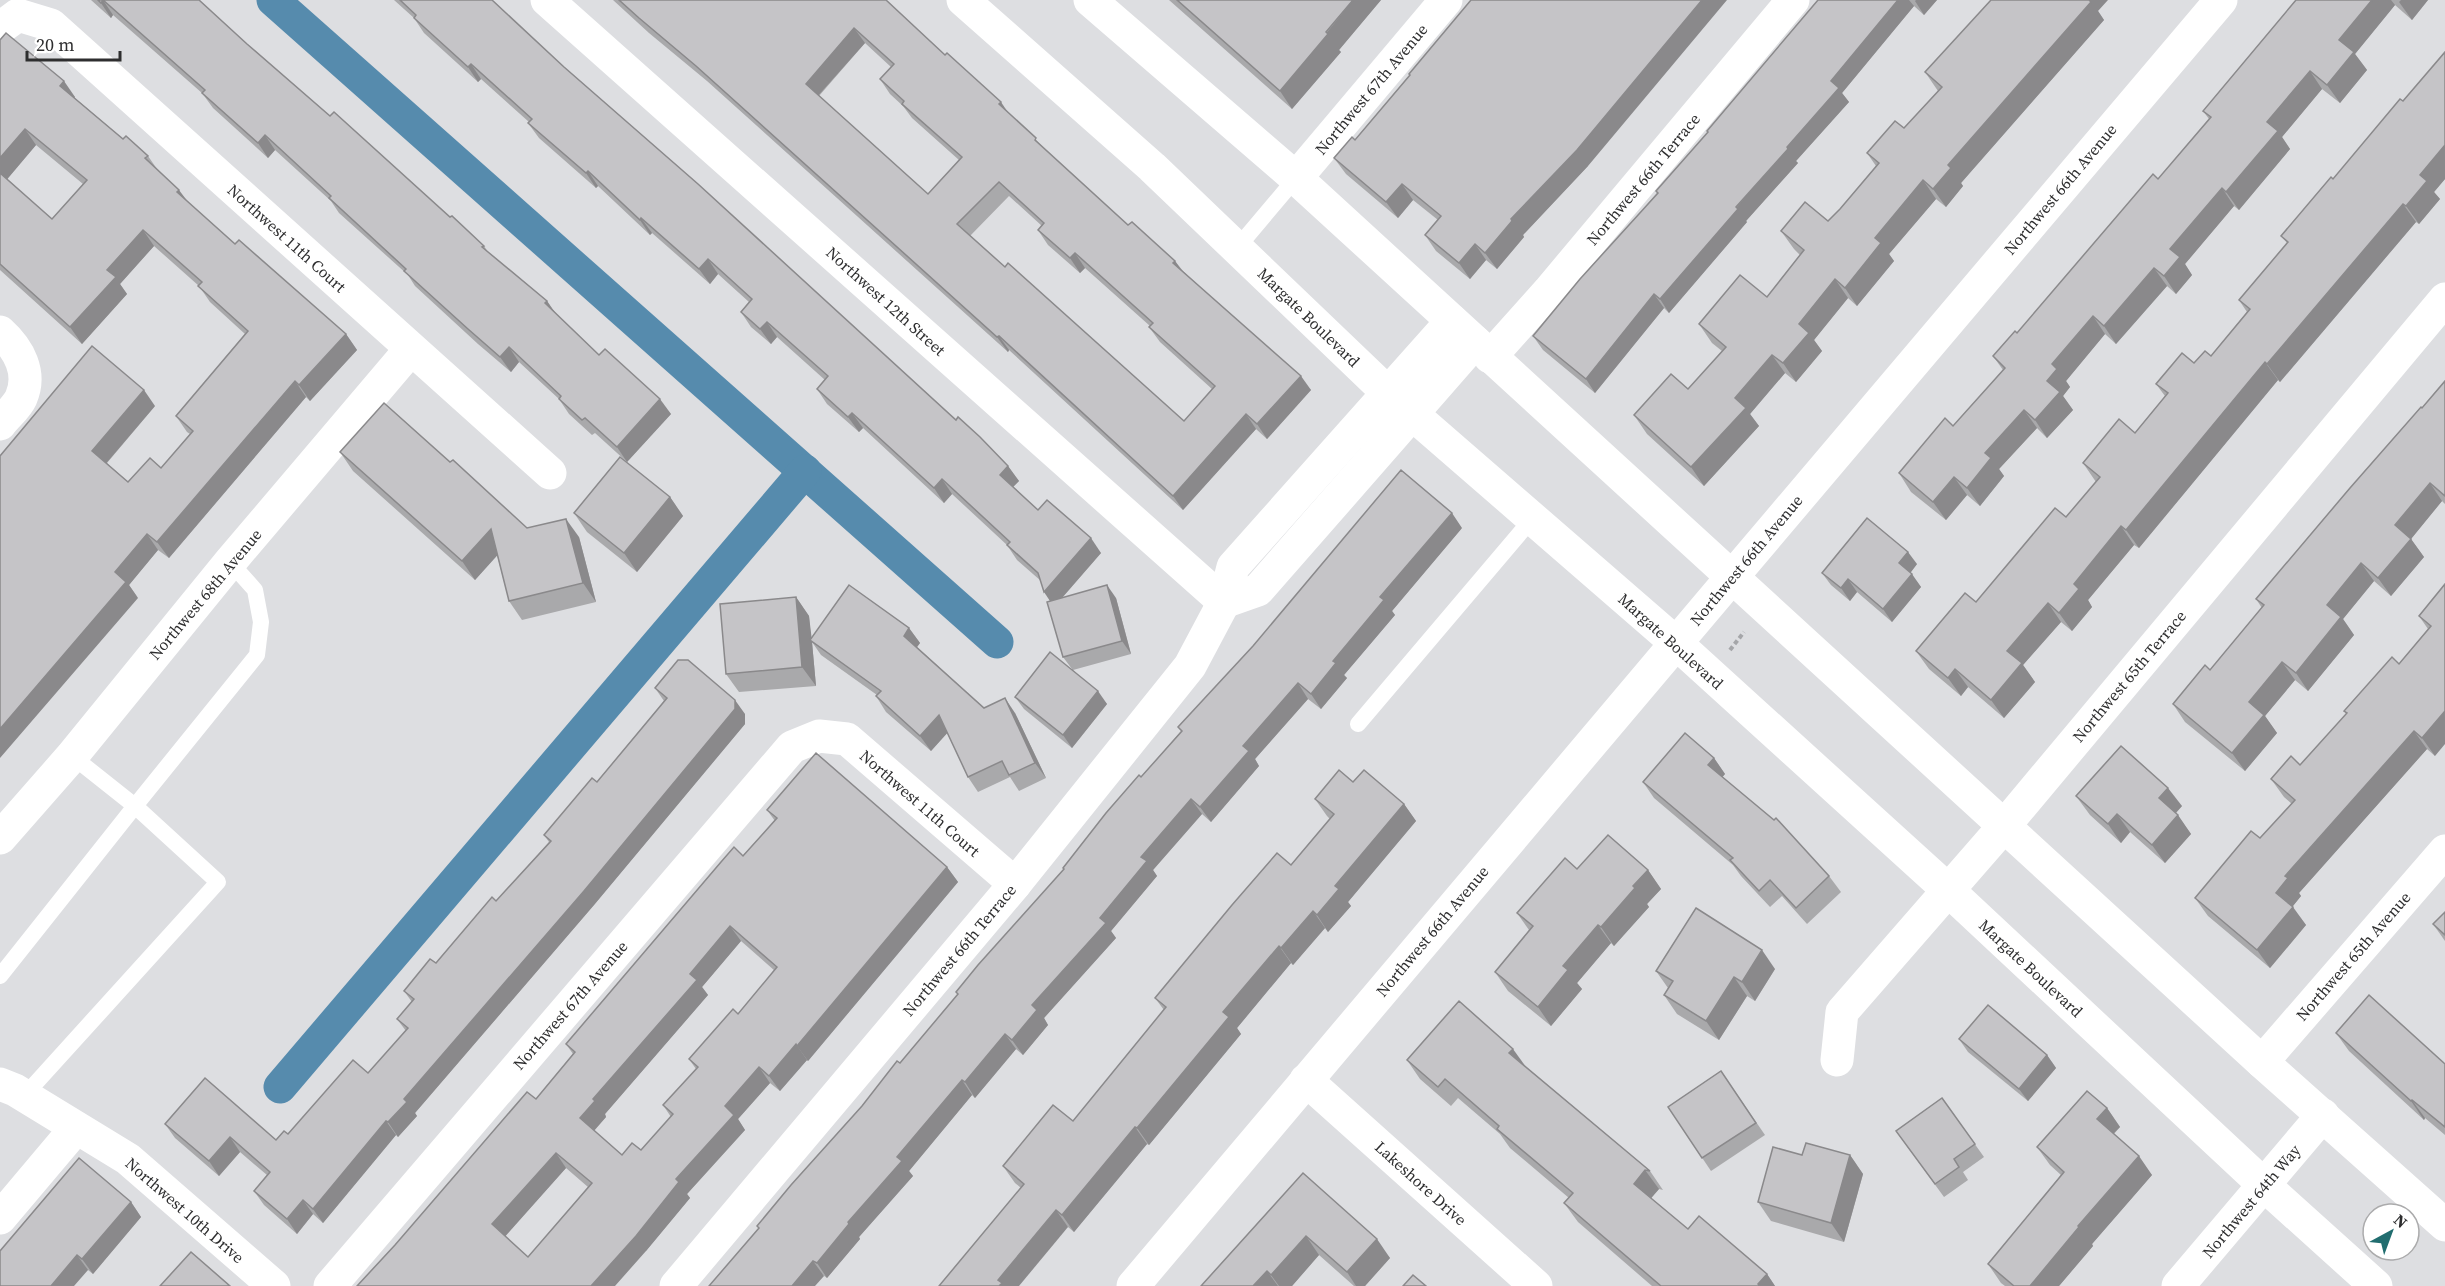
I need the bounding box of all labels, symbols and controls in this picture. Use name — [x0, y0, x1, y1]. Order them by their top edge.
street label: Northwest 67th Avenue — [1310, 19, 1432, 159]
scale bar — [27, 24, 120, 62]
text: 20 m — [36, 32, 74, 57]
street label: Northwest 66th Terrace — [1581, 108, 1705, 250]
street label: Northwest 66th Avenue — [1999, 119, 2121, 259]
street label: Northwest 11th Court — [223, 179, 352, 298]
street label: Northwest 12th Street — [822, 241, 951, 361]
street label: Margate Boulevard — [1253, 262, 1365, 372]
street label: Northwest 66th Avenue — [1685, 490, 1807, 630]
street label: Northwest 68th Avenue — [144, 524, 266, 664]
street label: Margate Boulevard — [1614, 588, 1728, 694]
street label: Northwest 65th Terrace — [2067, 605, 2191, 747]
street label: Northwest 11th Court — [855, 745, 985, 862]
street label: Northwest 66th Avenue — [1371, 861, 1493, 1001]
street label: Northwest 66th Terrace — [897, 879, 1021, 1021]
street label: Northwest 65th Avenue — [2291, 887, 2415, 1025]
street label: Margate Boulevard — [1974, 914, 2088, 1022]
street label: Northwest 67th Avenue — [508, 936, 632, 1074]
street label: Lakeshore Drive — [1370, 1136, 1472, 1230]
street label: Northwest 64th Way — [2197, 1139, 2306, 1263]
street label: Northwest 10th Drive — [121, 1152, 249, 1268]
north arrow — [2361, 1202, 2421, 1262]
text: N — [2389, 1209, 2413, 1233]

